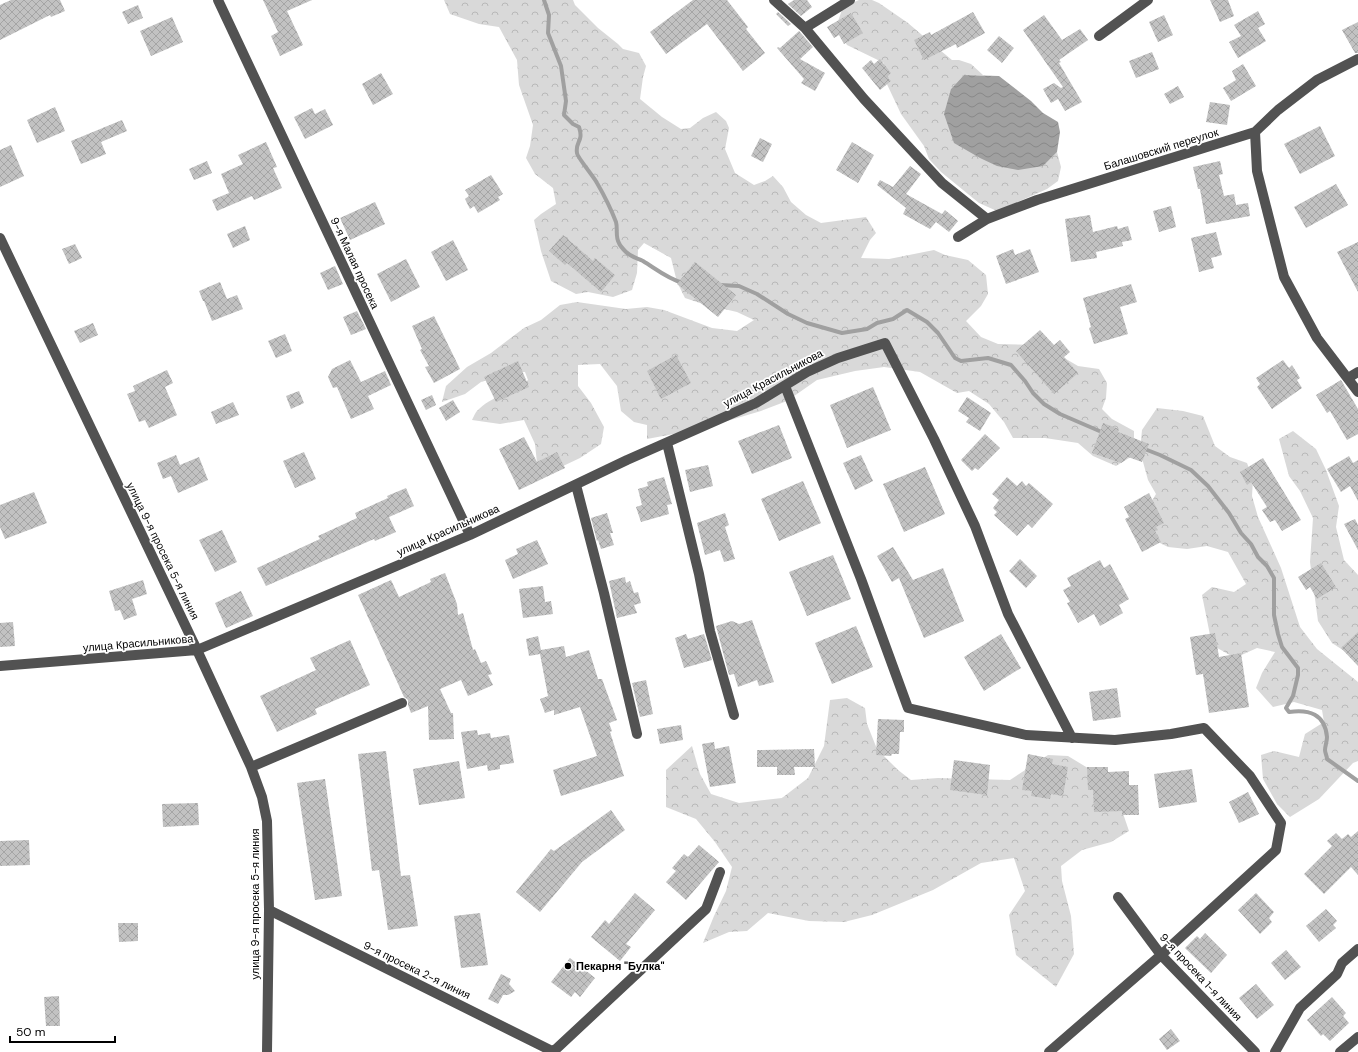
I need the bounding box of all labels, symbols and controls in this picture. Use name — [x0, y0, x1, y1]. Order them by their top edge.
street label: Балашовский переулок — [1102, 125, 1220, 173]
street label: 9-я Малая просека — [328, 215, 383, 312]
street label: улица Красильникова — [721, 345, 826, 410]
street label: улица 9-я просека 5-я линия — [124, 480, 202, 622]
street label: улица Красильникова — [395, 501, 502, 559]
street label: улица Красильникова — [82, 631, 195, 655]
street label: улица 9-я просека 5-я линия — [248, 828, 262, 980]
street label: 9-я просека 1-я линия — [1157, 930, 1245, 1024]
street label: 9-я просека 2-я линия — [361, 938, 473, 1002]
place label: Пекарня "Булка" — [576, 959, 664, 973]
marker: Пекарня "Булка" — [563, 961, 573, 971]
scale bar — [10, 1018, 115, 1044]
text: 50 m — [16, 1024, 45, 1040]

